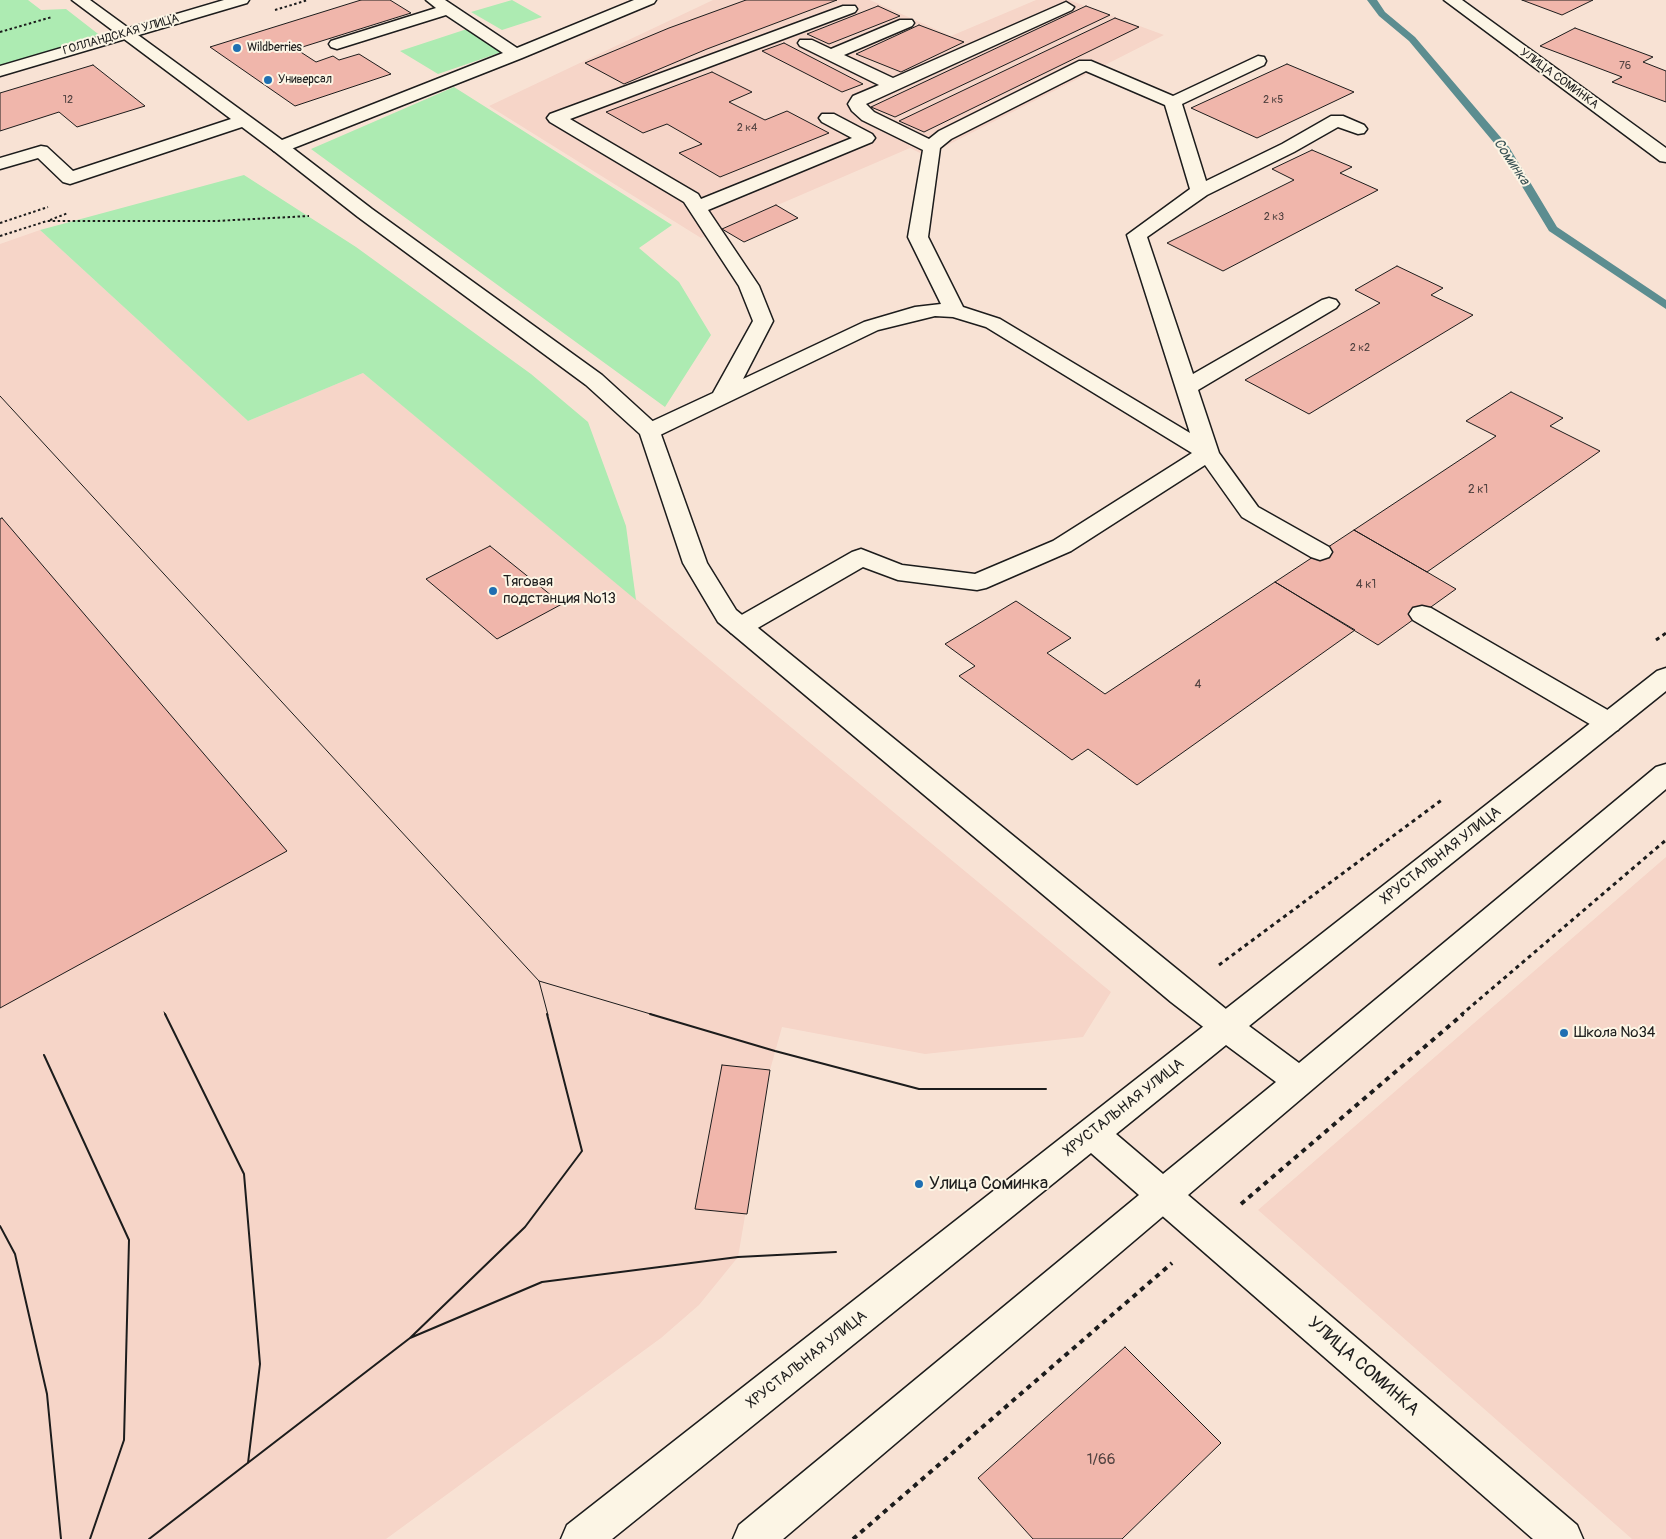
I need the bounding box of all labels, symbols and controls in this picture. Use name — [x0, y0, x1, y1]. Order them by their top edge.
street label: ГОЛЛАНДСКАЯ УЛИЦА — [61, 12, 181, 58]
place label: Wildberries — [247, 41, 302, 55]
marker: Wildberries — [231, 42, 243, 54]
street label: УЛИЦА СОМИНКА — [1517, 46, 1601, 112]
house number: 76 — [1619, 59, 1631, 73]
place label: Универсал — [278, 73, 332, 87]
marker: Универсал — [262, 74, 274, 86]
house number: 12 — [63, 93, 73, 107]
house number: 2 к5 — [1263, 93, 1283, 107]
house number: 2 к4 — [737, 121, 757, 135]
water label: Соминка — [1489, 136, 1533, 188]
house number: 2 к3 — [1264, 210, 1284, 224]
house number: 2 к2 — [1350, 341, 1370, 355]
house number: 2 к1 — [1468, 483, 1488, 497]
place label: Тяговая подстанция №13 — [503, 573, 616, 608]
house number: 4 к1 — [1356, 578, 1376, 592]
marker: Тяговая подстанция №13 — [487, 585, 499, 597]
house number: 4 — [1195, 678, 1201, 692]
street label: ХРУСТАЛЬНАЯ УЛИЦА — [1377, 803, 1505, 909]
place label: Школа №34 — [1574, 1024, 1655, 1042]
marker: Школа №34 — [1558, 1027, 1570, 1039]
street label: ХРУСТАЛЬНАЯ УЛИЦА — [1060, 1055, 1188, 1161]
place label: Улица Соминка — [929, 1173, 1048, 1195]
marker: Улица Соминка — [913, 1178, 925, 1190]
street label: ХРУСТАЛЬНАЯ УЛИЦА — [743, 1307, 871, 1413]
street label: УЛИЦА СОМИНКА — [1303, 1313, 1423, 1421]
house number: 1/66 — [1087, 1451, 1115, 1469]

